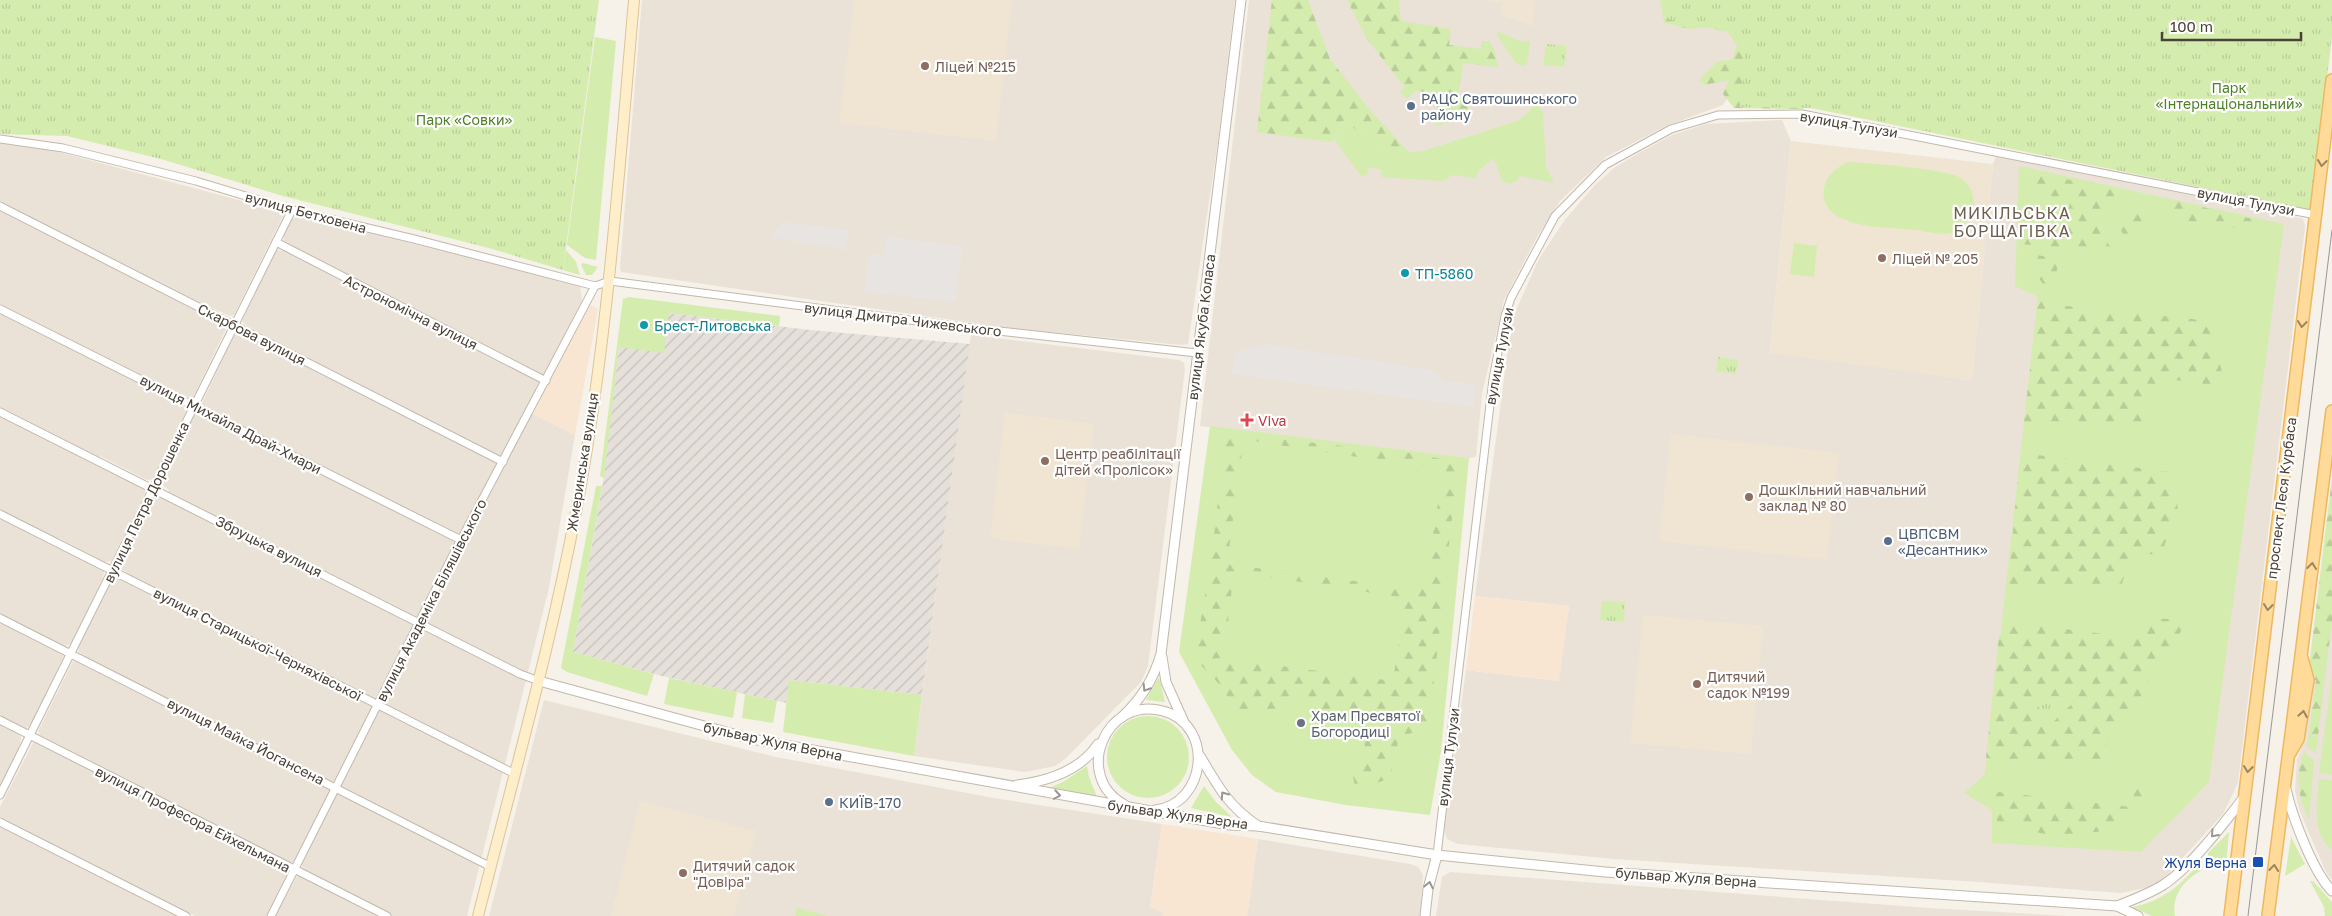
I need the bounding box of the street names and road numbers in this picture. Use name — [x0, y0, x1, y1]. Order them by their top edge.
street label: вулиця Тулузи — [1799, 107, 1899, 141]
street label: вулиця Тулузи — [2196, 183, 2296, 219]
street label: вулиця Бетховена — [244, 188, 368, 236]
street label: вулиця Якуба Коласа — [1184, 253, 1218, 401]
street label: Астрономічна вулиця — [341, 271, 481, 353]
street label: вулиця Дмитра Чижевського — [803, 298, 1003, 340]
street label: Скарбова вулиця — [195, 299, 309, 369]
street label: вулиця Тулузи — [1481, 306, 1517, 406]
street label: вулиця Михайла Драй-Хмари — [137, 371, 325, 477]
street label: Жмеринська вулиця — [563, 391, 601, 533]
street label: проспект Леся Курбаса — [2263, 416, 2299, 580]
street label: вулиця Петра Дорошенка — [100, 419, 192, 585]
street label: вулиця Академіка Біляшівського — [372, 496, 490, 704]
street label: Збруцька вулиця — [213, 512, 325, 580]
street label: вулиця Старицької-Черняхівської — [151, 584, 366, 705]
street label: вулиця Майка Йогансена — [165, 694, 327, 788]
street label: вулиця Тулузи — [1434, 707, 1462, 807]
street label: бульвар Жуля Верна — [702, 718, 844, 764]
street label: вулиця Професора Ейхельмана — [93, 762, 293, 876]
street label: бульвар Жуля Верна — [1107, 796, 1249, 832]
street label: бульвар Жуля Верна — [1615, 864, 1757, 890]

